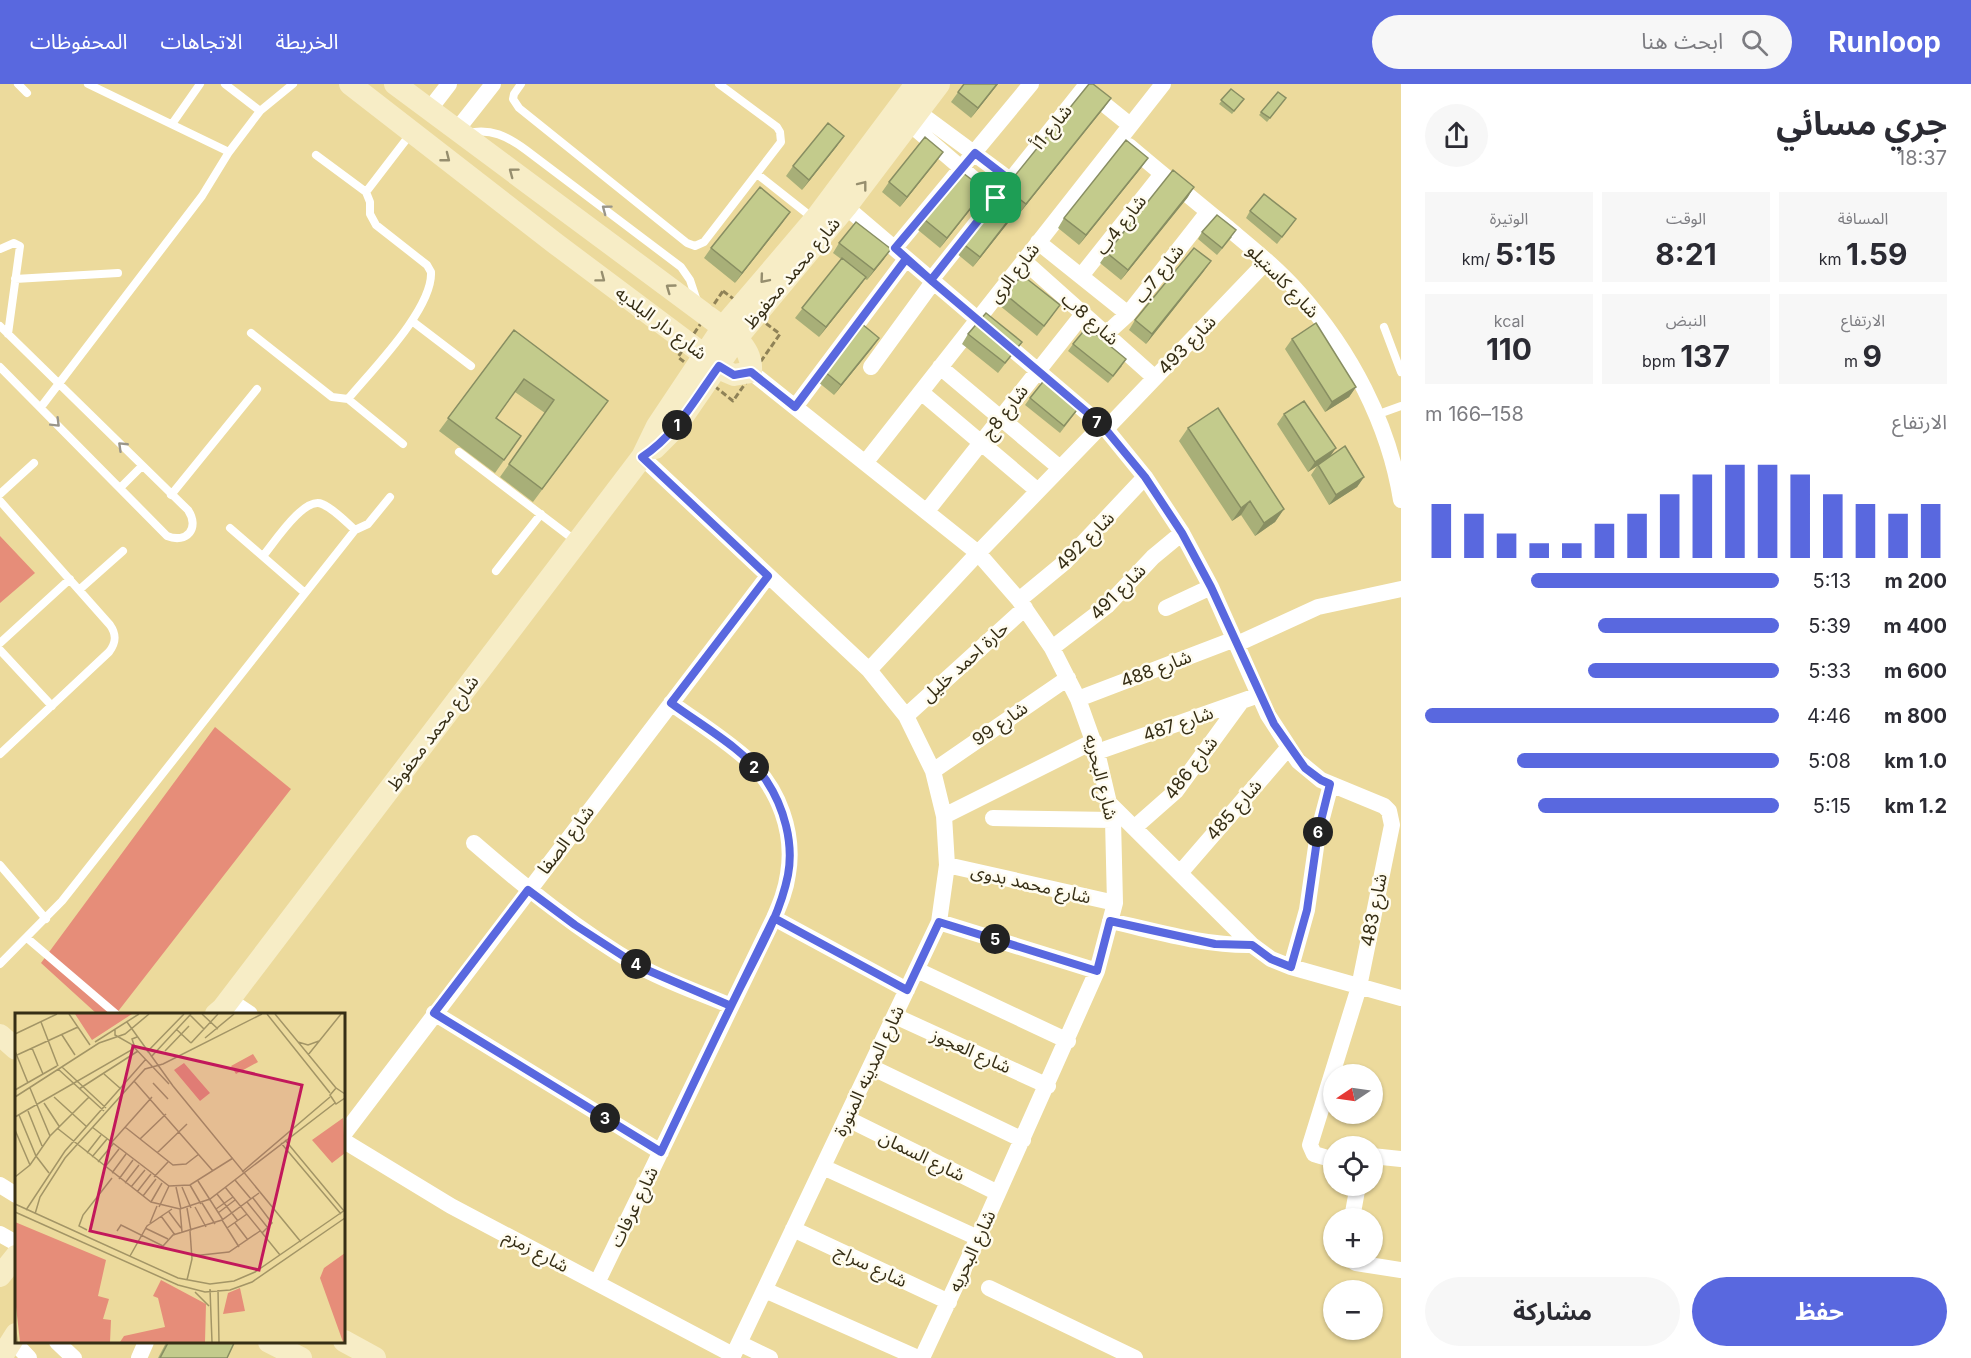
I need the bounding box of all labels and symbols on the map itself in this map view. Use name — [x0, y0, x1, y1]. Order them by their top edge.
street label: شارع 1أ — [1027, 100, 1079, 156]
one-way arrow — [440, 151, 451, 162]
one-way arrow — [509, 169, 520, 180]
pin — [970, 172, 1021, 223]
one-way arrow — [856, 181, 867, 192]
street label: شارع 4ب — [1091, 191, 1153, 261]
one-way arrow — [601, 206, 612, 217]
street label: شارع محمد محفوظ — [739, 213, 847, 335]
street label: شارع الرى — [984, 239, 1047, 309]
street label: شارع كاستيلو — [1240, 239, 1324, 325]
street label: شارع 7ب — [1129, 240, 1191, 309]
one-way arrow — [594, 270, 605, 281]
one-way arrow — [760, 272, 771, 283]
street label: شارع دار البلديه — [609, 281, 711, 367]
one-way arrow — [665, 284, 676, 295]
street label: شارع 8ب — [1055, 288, 1123, 352]
street label: شارع 493 — [1153, 311, 1223, 381]
street label: شارع 8ج — [977, 380, 1035, 445]
pin: 7 — [1082, 407, 1112, 437]
pin: 1 — [662, 410, 692, 440]
one-way arrow — [49, 416, 60, 427]
one-way arrow — [119, 443, 130, 454]
street label: شارع 492 — [1051, 507, 1121, 577]
street label: شارع 491 — [1085, 559, 1153, 627]
street label: حارة احمد خليل — [917, 617, 1013, 707]
street label: شارع 488 — [1117, 645, 1196, 695]
street label: شارع محمد محفوظ — [383, 671, 486, 797]
street label: شارع 99 — [968, 697, 1034, 753]
street label: شارع 487 — [1140, 702, 1217, 749]
street label: شارع البحريه — [1077, 732, 1122, 823]
street label: شارع 486 — [1160, 732, 1225, 806]
pin: 2 — [739, 752, 769, 782]
street label: شارع 485 — [1201, 775, 1269, 847]
street label: شارع الصفا — [533, 801, 601, 881]
pin: 6 — [1303, 817, 1333, 847]
street label: شارع محمد بدوى — [968, 860, 1093, 911]
street label: شارع 483 — [1356, 872, 1395, 949]
pin: 5 — [980, 924, 1010, 954]
pin: 4 — [621, 949, 651, 979]
street label: شارع المدينه المنورة — [829, 1002, 912, 1141]
inset map — [15, 1013, 345, 1343]
street label: شارع العجوز — [926, 1023, 1014, 1081]
north arrow — [1323, 1064, 1383, 1124]
pin: 3 — [590, 1103, 620, 1133]
street label: شارع السمان — [874, 1126, 968, 1189]
street label: شارع عرفات — [605, 1163, 666, 1252]
street label: شارع البحريه — [944, 1207, 1003, 1297]
street label: شارع زمزم — [498, 1225, 572, 1280]
street label: شارع سراج — [830, 1240, 910, 1295]

